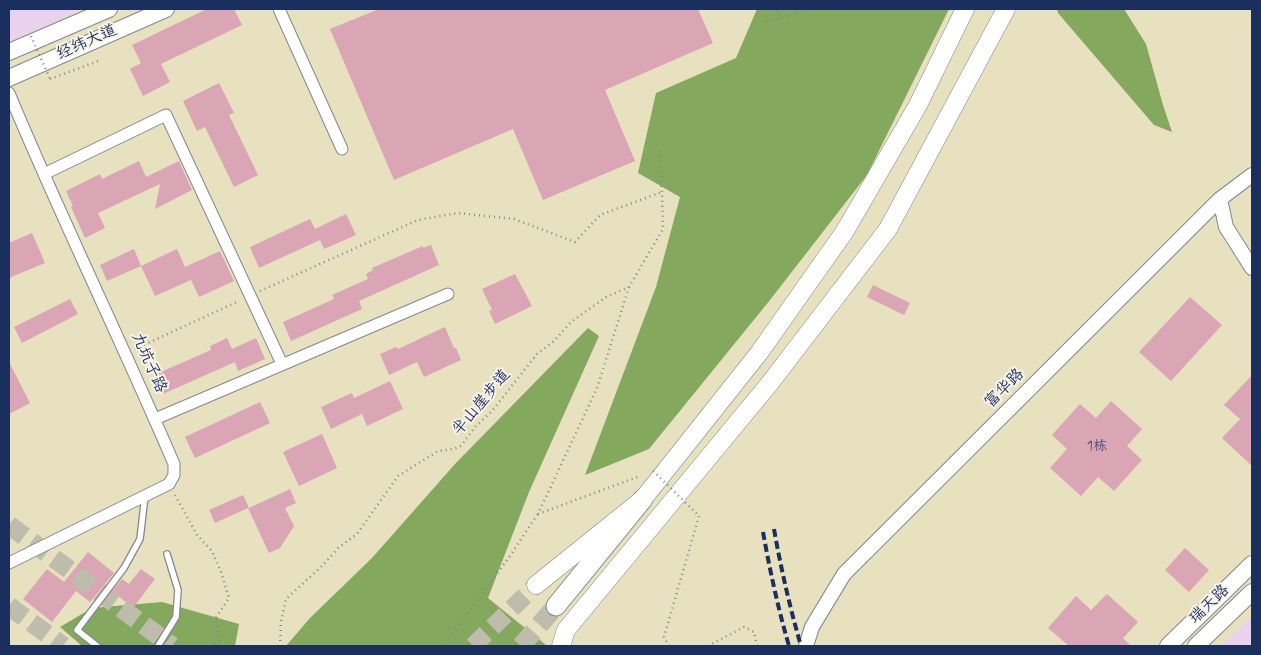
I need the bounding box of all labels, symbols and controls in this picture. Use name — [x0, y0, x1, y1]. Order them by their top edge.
street label: 经纬大道 — [54, 21, 120, 65]
street label: 九坑子路 — [126, 330, 170, 396]
street label: 富华路 — [981, 365, 1029, 413]
street label: 半山崖步道 — [449, 366, 515, 440]
house number: 1栋 — [1087, 439, 1107, 455]
street label: 瑞天路 — [1186, 581, 1234, 629]

